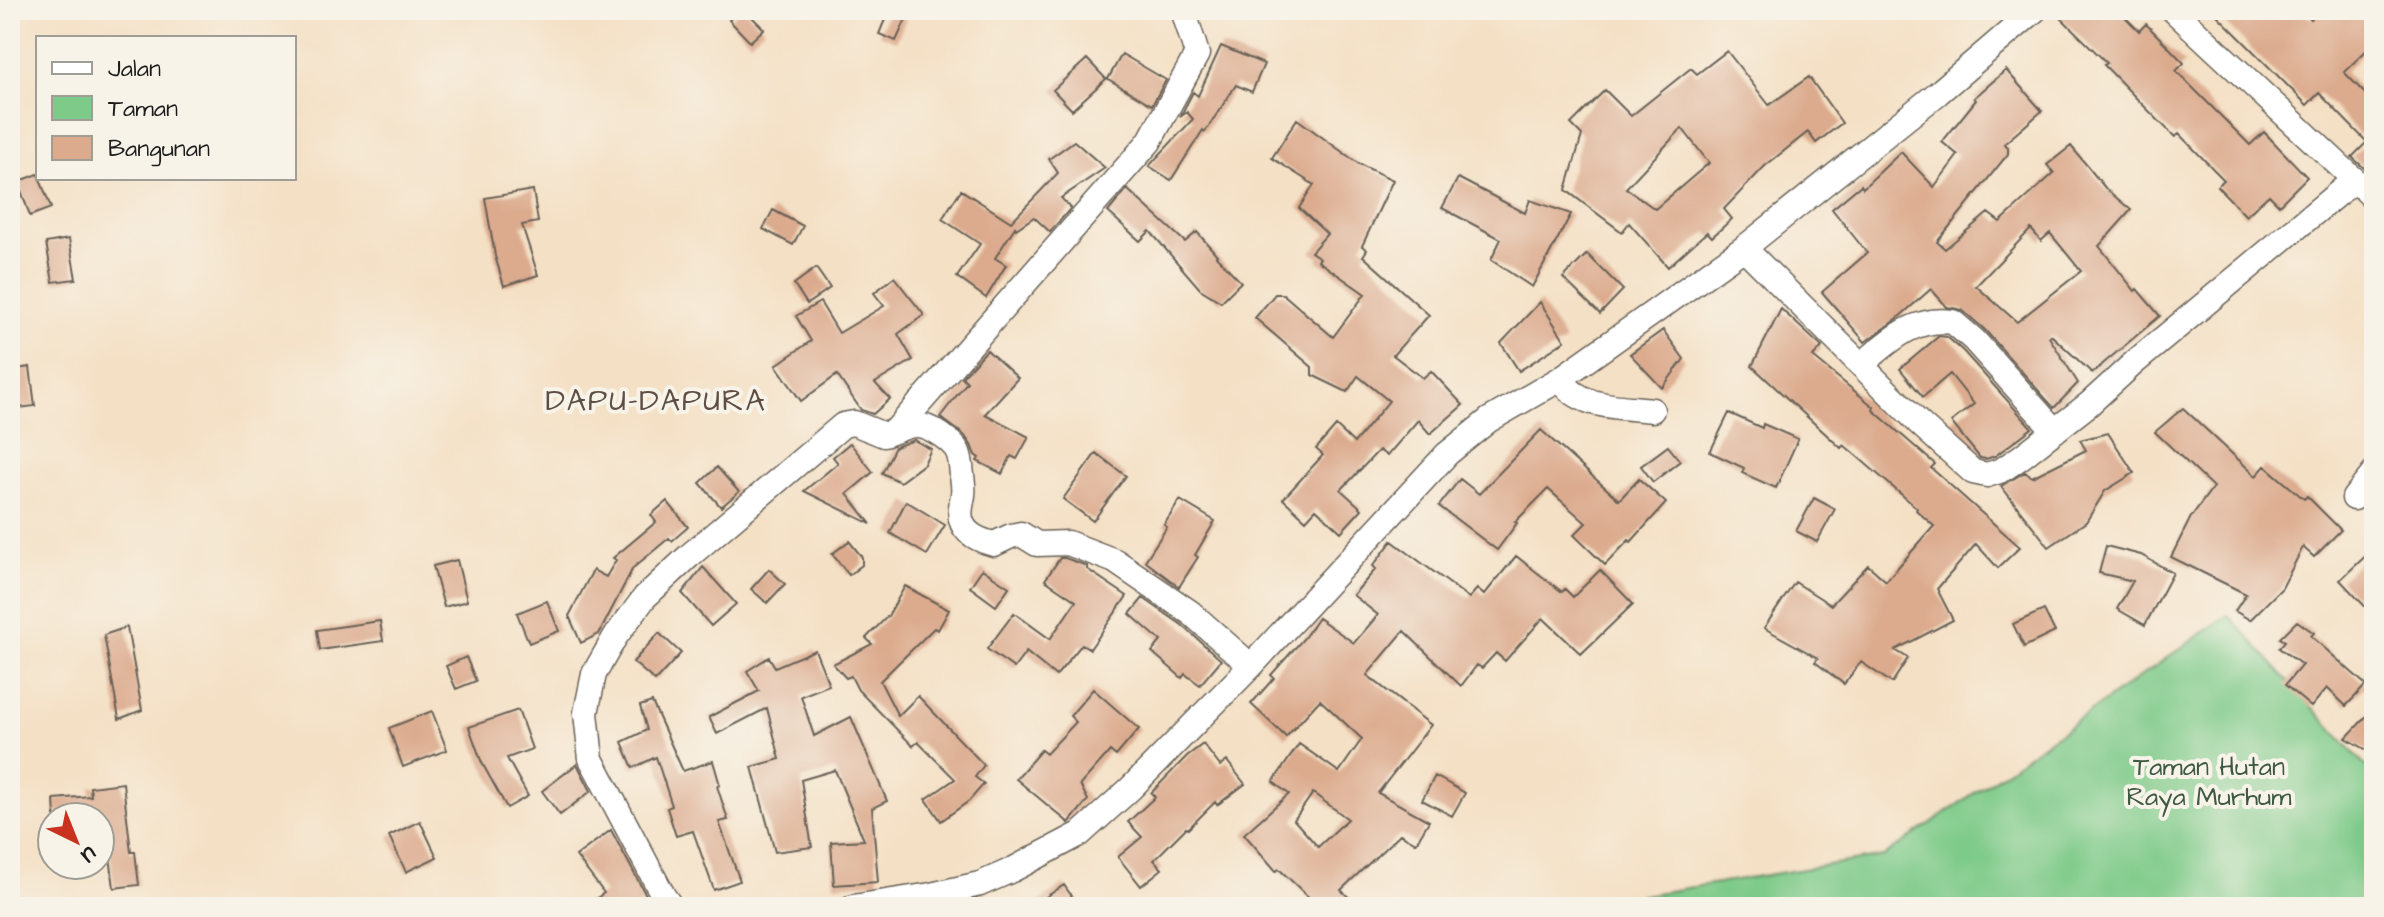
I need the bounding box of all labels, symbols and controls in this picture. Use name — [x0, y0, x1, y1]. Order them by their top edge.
legend — [36, 36, 296, 180]
text: Jalan — [108, 52, 161, 86]
text: Taman — [108, 92, 178, 126]
text: Bangunan — [108, 132, 210, 167]
district label: DAPU-DAPURA — [545, 380, 767, 422]
park label: Taman Hutan Raya Murhum — [2126, 749, 2292, 817]
north arrow — [36, 801, 116, 881]
text: U — [74, 839, 104, 870]

